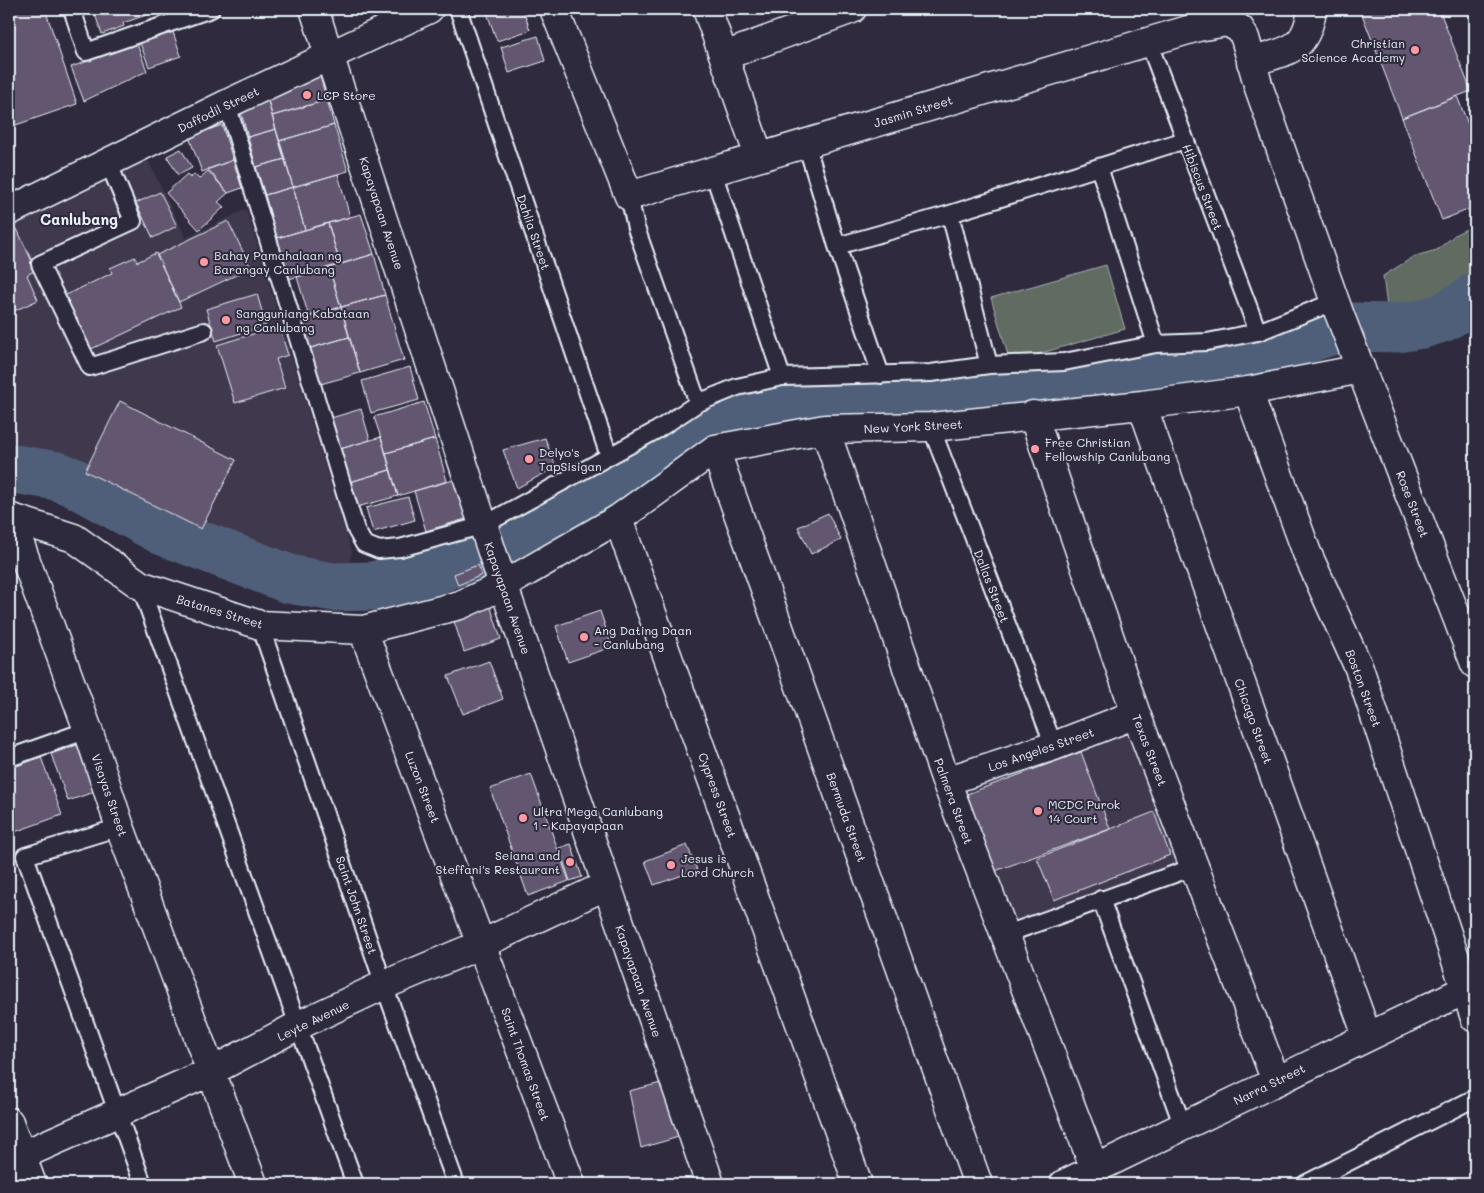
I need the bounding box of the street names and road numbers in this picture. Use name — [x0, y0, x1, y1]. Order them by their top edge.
street label: Daffodil Street — [175, 82, 261, 136]
street label: Jasmin Street — [872, 91, 954, 131]
street label: Hibiscus Street — [1179, 142, 1227, 232]
street label: Kapayapaan Avenue — [356, 155, 408, 271]
street label: Dahlia Street — [514, 192, 554, 272]
street label: New York Street — [863, 415, 963, 437]
street label: Rose Street — [1393, 468, 1433, 540]
street label: Kapayapaan Avenue — [481, 540, 535, 656]
street label: Dallas Street — [971, 547, 1013, 625]
street label: Batanes Street — [175, 590, 265, 632]
street label: Boston Street — [1343, 647, 1385, 729]
street label: Chicago Street — [1231, 676, 1277, 766]
street label: Texas Street — [1129, 712, 1171, 788]
street label: Los Angeles Street — [986, 723, 1096, 775]
street label: Luzon Street — [402, 749, 444, 825]
street label: Cypress Street — [695, 750, 741, 840]
street label: Visayas Street — [88, 752, 132, 838]
street label: Palmera Street — [931, 756, 977, 846]
street label: Bermuda Street — [823, 770, 871, 864]
street label: Saint John Street — [333, 854, 381, 956]
street label: Kapayapaan Avenue — [612, 923, 666, 1039]
street label: Leyte Avenue — [274, 996, 352, 1044]
street label: Saint Thomas Street — [498, 1005, 554, 1123]
street label: Narra Street — [1230, 1060, 1308, 1108]

